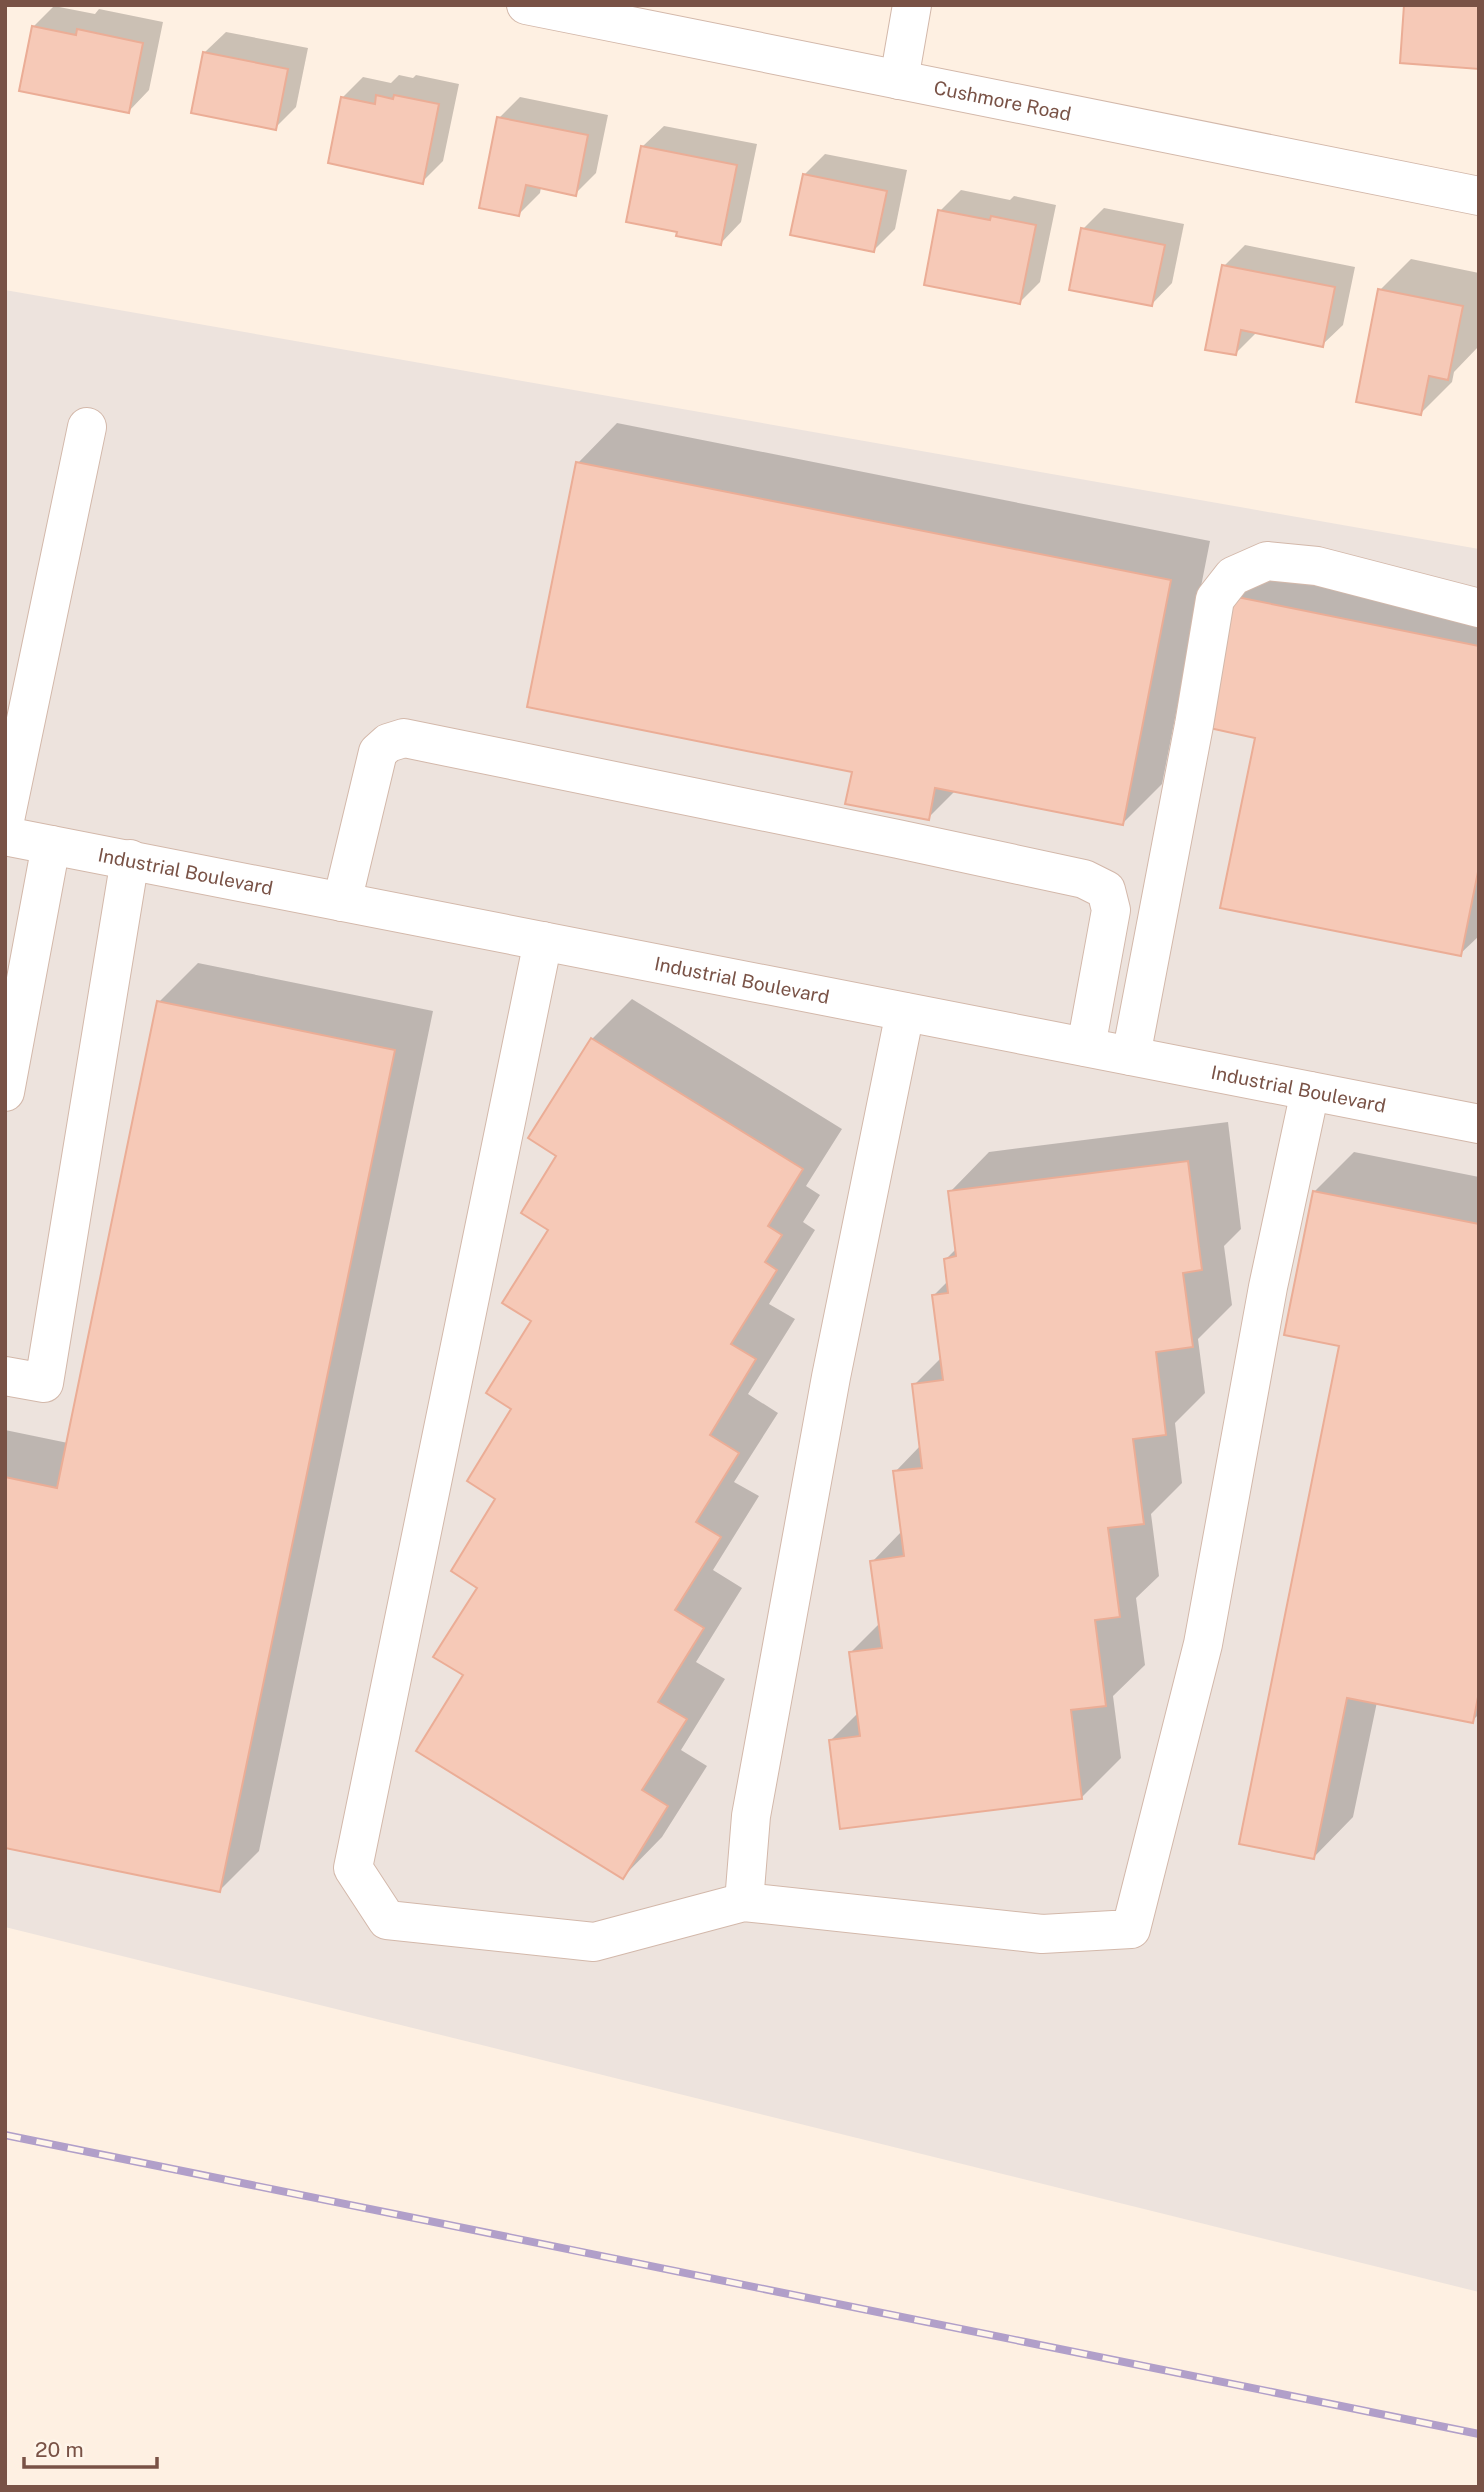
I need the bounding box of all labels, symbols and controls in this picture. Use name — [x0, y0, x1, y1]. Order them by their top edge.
street label: Cushmore Road — [932, 76, 1073, 125]
street label: Industrial Boulevard — [96, 843, 275, 899]
street label: Industrial Boulevard — [653, 952, 831, 1008]
street label: Industrial Boulevard — [1209, 1061, 1388, 1117]
scale bar — [24, 2426, 158, 2470]
text: 20 m — [35, 2437, 84, 2462]

